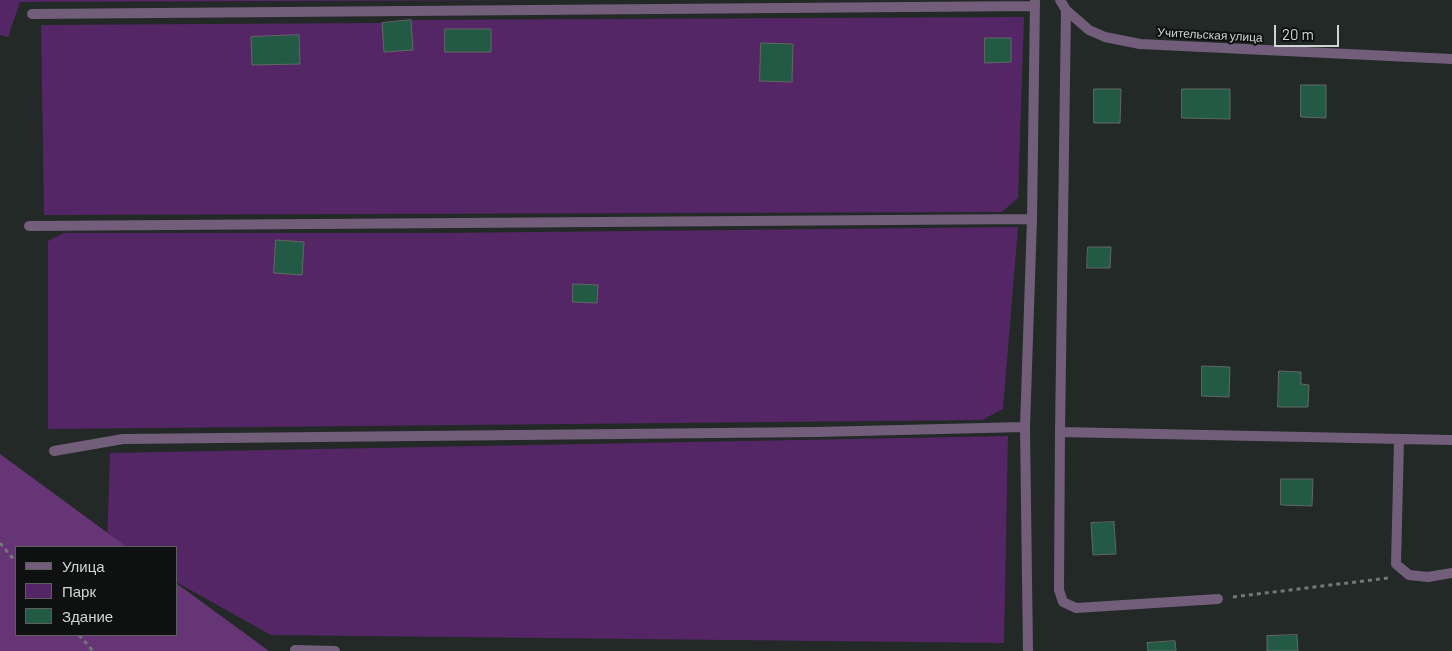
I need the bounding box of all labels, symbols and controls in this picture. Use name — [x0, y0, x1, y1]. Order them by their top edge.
scale bar — [1277, 15, 1342, 47]
street label: Учительская улица — [1157, 25, 1263, 45]
text: 20 m — [1282, 25, 1314, 43]
legend — [15, 546, 178, 636]
text: Улица — [62, 557, 105, 575]
text: Парк — [62, 582, 96, 600]
text: Здание — [62, 607, 113, 625]

